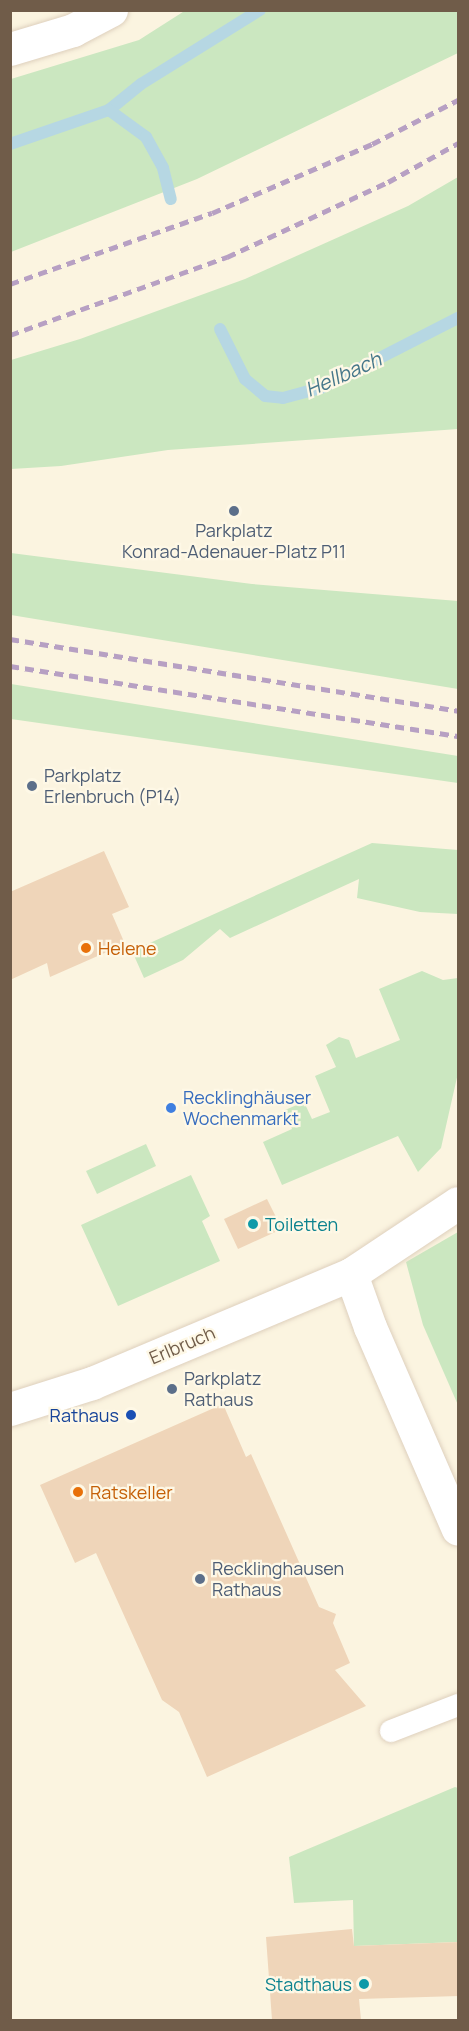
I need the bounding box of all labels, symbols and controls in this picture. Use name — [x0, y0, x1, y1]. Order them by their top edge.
water label: Hellbach — [301, 347, 385, 401]
marker: Parkplatz Konrad-Adenauer-Platz P11 — [227, 504, 241, 518]
place label: Parkplatz Konrad-Adenauer-Platz P11 — [122, 520, 346, 562]
place label: Parkplatz Erlenbruch (P14) — [44, 765, 181, 808]
marker: Parkplatz Erlenbruch (P14) — [25, 779, 39, 793]
place label: Helene — [98, 937, 156, 959]
marker: Helene — [79, 941, 93, 955]
place label: Recklinghäuser Wochenmarkt — [183, 1087, 311, 1130]
marker: Recklinghäuser Wochenmarkt — [164, 1101, 178, 1115]
place label: Toiletten — [265, 1213, 338, 1235]
marker: Toiletten — [246, 1217, 260, 1231]
street label: Erlbruch — [146, 1321, 218, 1369]
place label: Parkplatz Rathaus — [184, 1368, 261, 1410]
marker: Parkplatz Rathaus — [165, 1382, 179, 1396]
place label: Rathaus — [50, 1404, 119, 1426]
marker: Rathaus — [124, 1408, 138, 1422]
place label: Ratskeller — [90, 1481, 173, 1503]
marker: Ratskeller — [71, 1485, 85, 1499]
place label: Recklinghausen Rathaus — [212, 1558, 344, 1600]
marker: Recklinghausen Rathaus — [193, 1572, 207, 1586]
place label: Stadthaus — [265, 1973, 352, 1995]
marker: Stadthaus — [357, 1977, 371, 1991]

